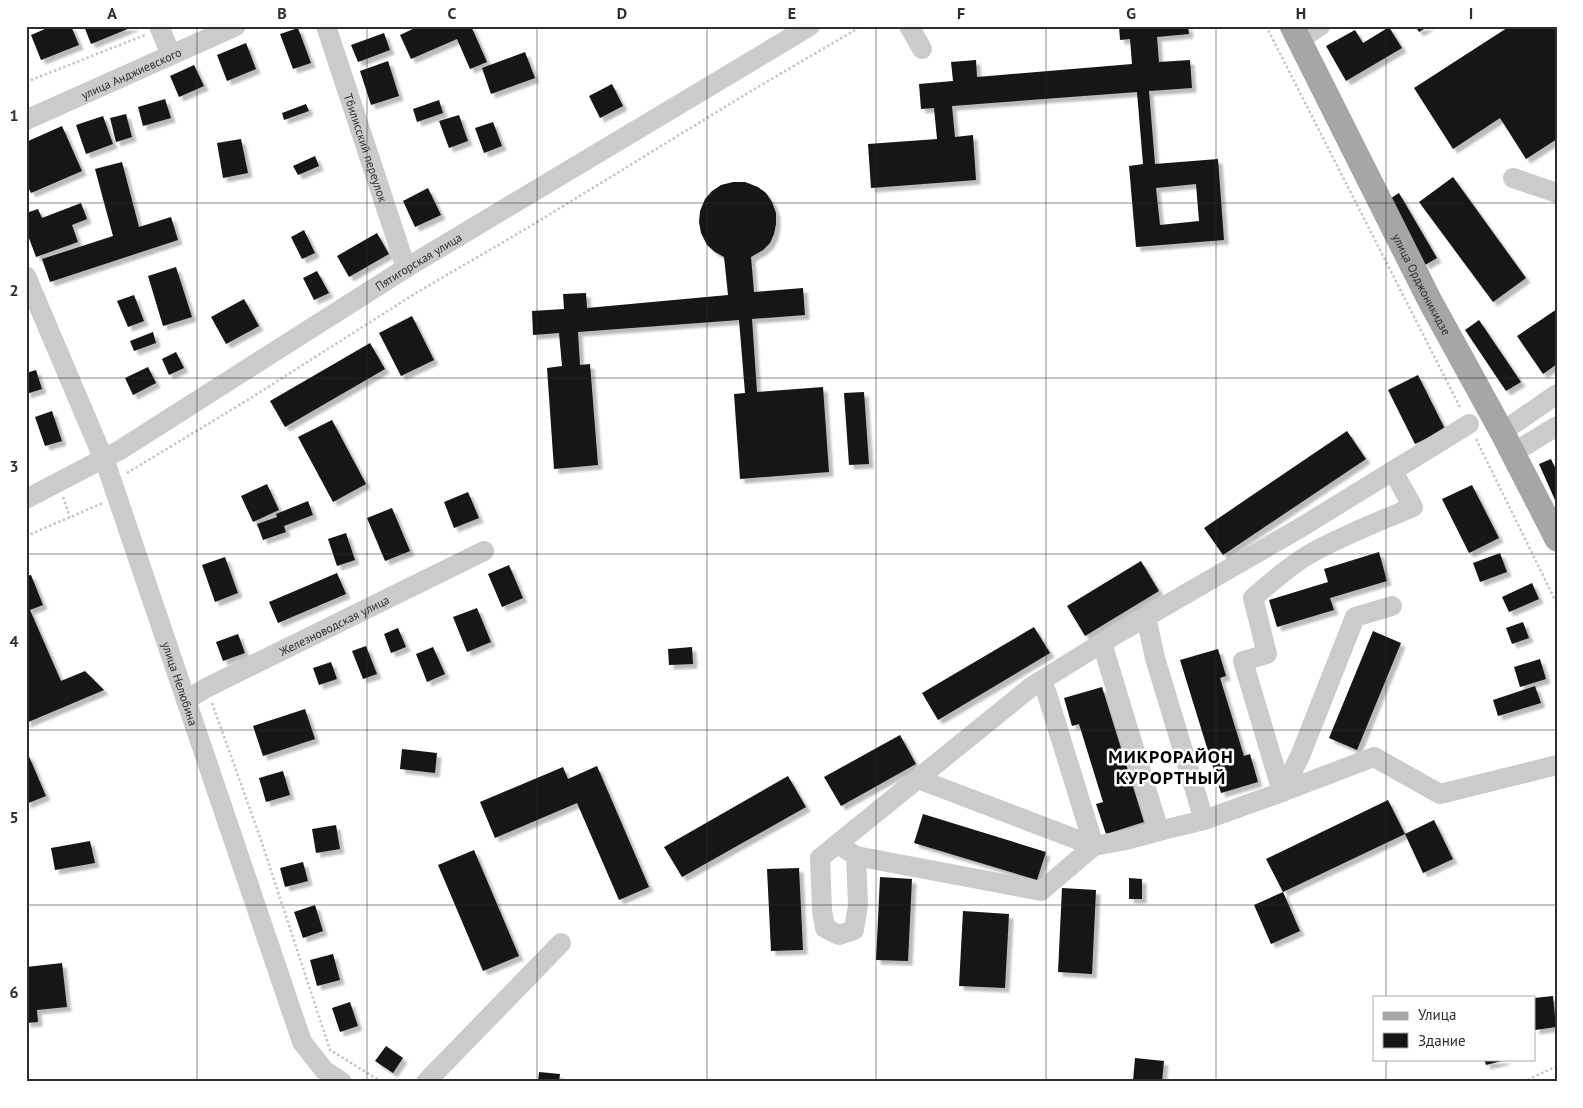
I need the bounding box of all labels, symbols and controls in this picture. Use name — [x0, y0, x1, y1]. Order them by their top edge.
text: A — [107, 3, 117, 23]
text: B — [277, 3, 287, 23]
text: C — [448, 3, 457, 23]
text: D — [617, 3, 627, 23]
text: E — [788, 3, 796, 23]
text: F — [957, 3, 965, 23]
text: G — [1126, 3, 1136, 23]
text: H — [1296, 3, 1306, 23]
text: I — [1469, 3, 1473, 23]
street label: улица Анджиевского — [79, 44, 183, 102]
street label: Тбилисский переулок — [341, 91, 391, 204]
text: 1 — [9, 105, 19, 125]
street label: Пятигорская улица — [372, 229, 464, 293]
street label: улица Орджоникидзе — [1390, 231, 1455, 338]
text: 2 — [9, 280, 19, 300]
text: 3 — [9, 456, 19, 476]
street label: Железноводская улица — [276, 591, 392, 659]
text: 4 — [9, 631, 19, 651]
street label: улица Нелюбина — [159, 639, 202, 727]
district label: МИКРОРАЙОН КУРОРТНЫЙ — [1108, 745, 1234, 789]
text: 5 — [9, 807, 19, 827]
text: 6 — [9, 982, 19, 1002]
legend — [1373, 996, 1536, 1060]
text: Улица — [1418, 1005, 1456, 1024]
text: Здание — [1418, 1031, 1466, 1050]

